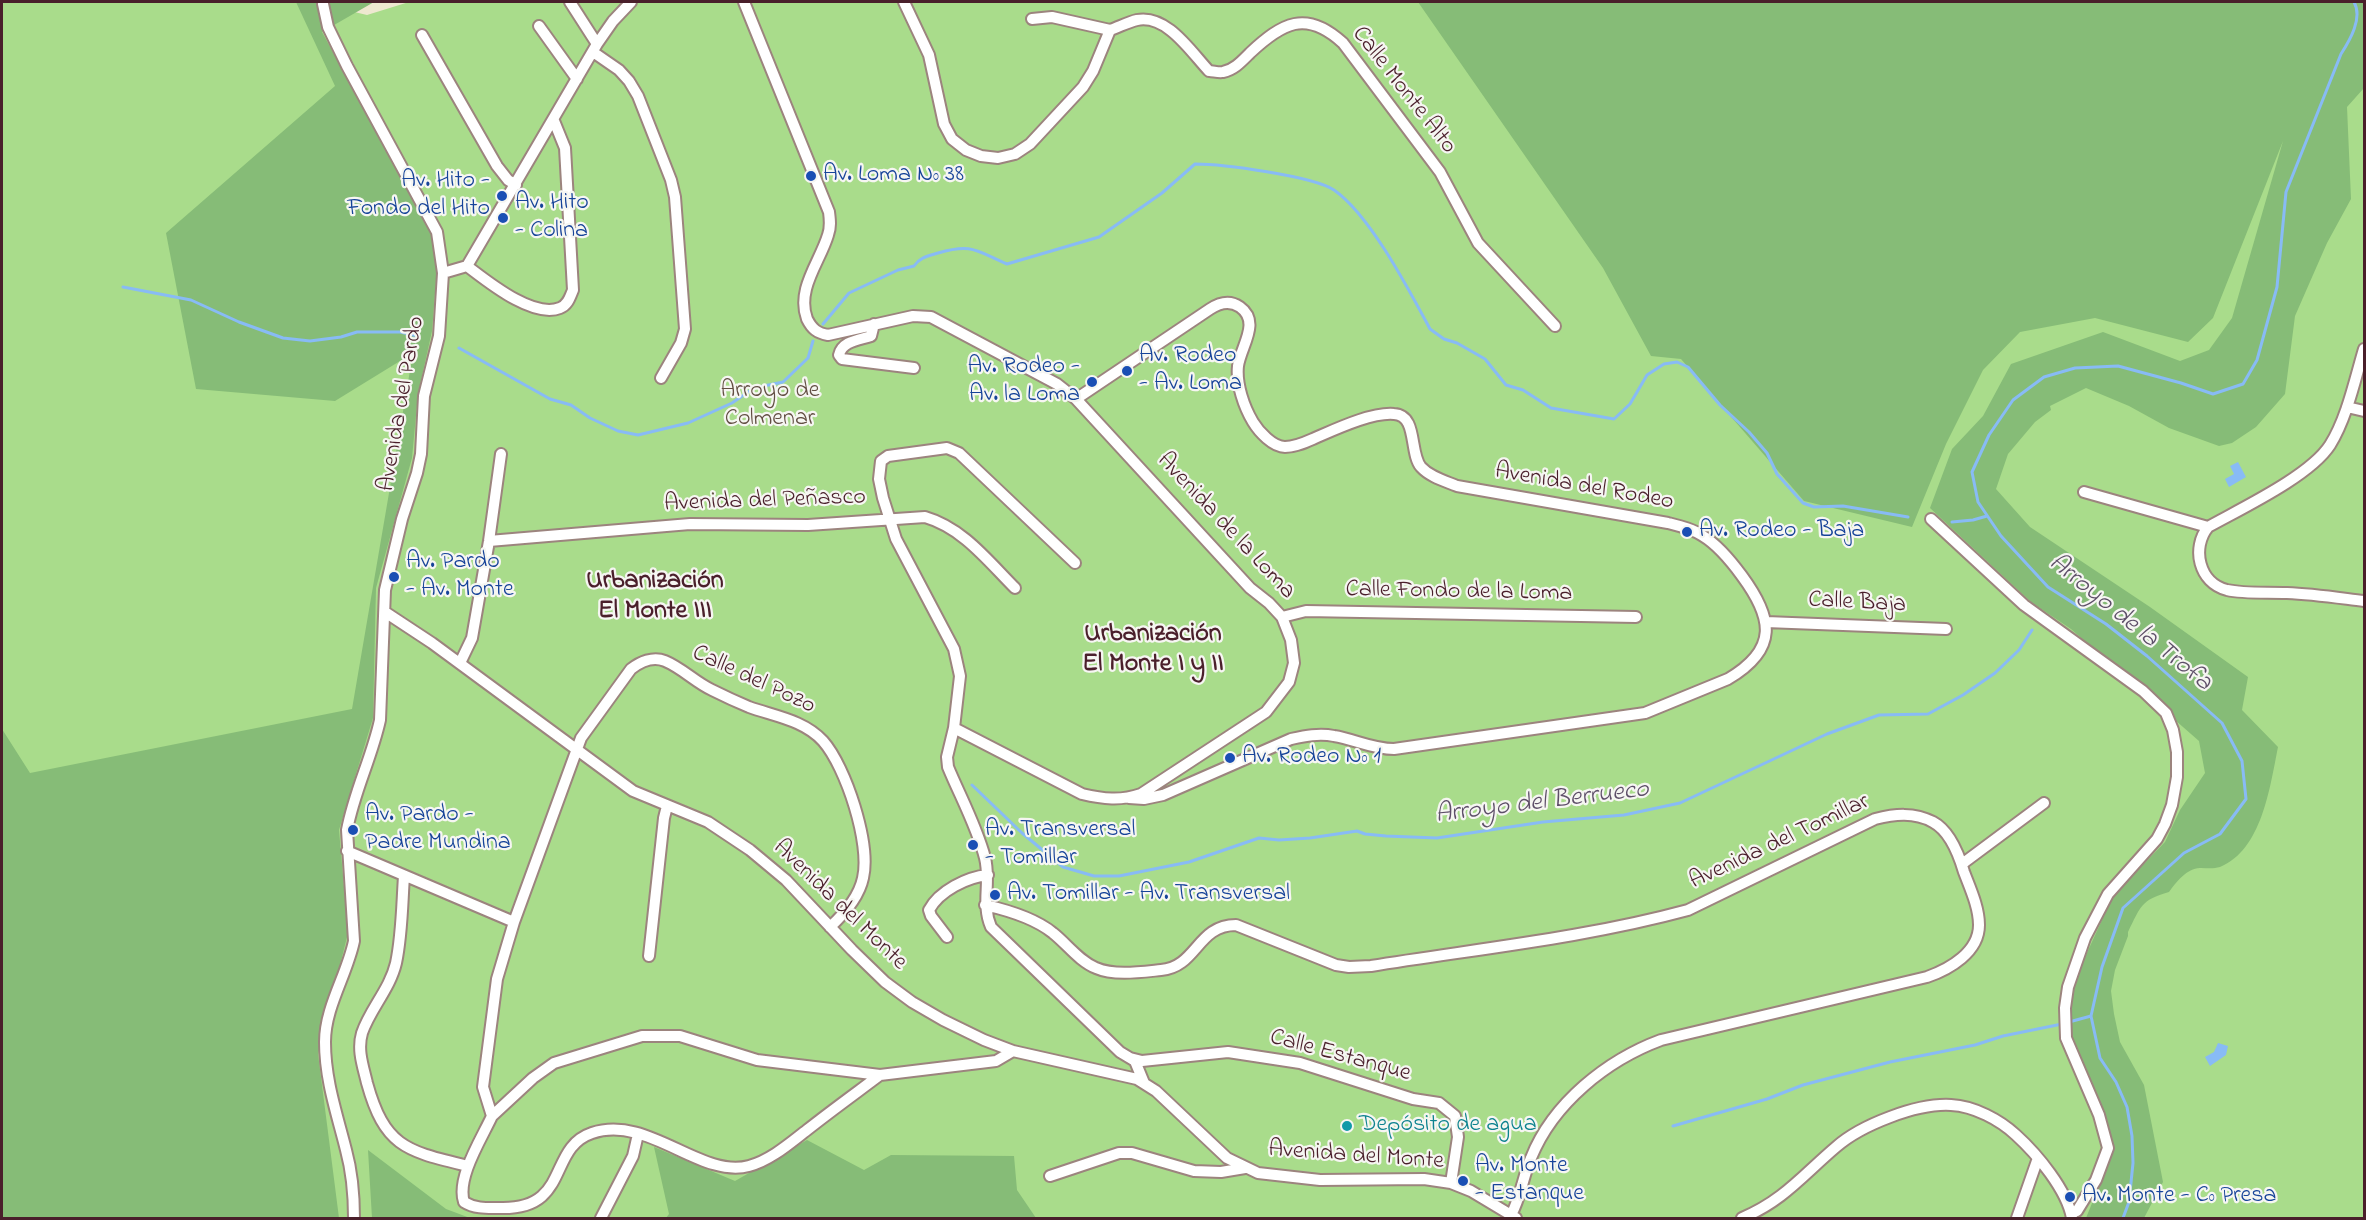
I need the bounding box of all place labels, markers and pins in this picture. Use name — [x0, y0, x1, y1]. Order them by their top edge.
place label: Av. Loma Nº 38 — [823, 162, 964, 190]
place label: Av. Hito - Fondo del Hito — [347, 168, 490, 224]
marker: Av. Loma Nº 38 — [804, 169, 818, 183]
marker: Av. Hito - Fondo del Hito — [495, 189, 509, 203]
place label: Av. Hito - Colina — [515, 190, 589, 246]
marker: Av. Hito - Colina — [496, 211, 510, 225]
place label: Av. Rodeo - Av. Loma — [1139, 343, 1242, 399]
place label: Av. Rodeo - Av. la Loma — [968, 354, 1080, 410]
marker: Av. Rodeo - Av. Loma — [1120, 364, 1134, 378]
marker: Av. Rodeo - Av. la Loma — [1085, 375, 1099, 389]
place label: Av. Rodeo - Baja — [1699, 518, 1864, 546]
marker: Av. Rodeo - Baja — [1680, 525, 1694, 539]
place label: Av. Pardo - Av. Monte — [406, 549, 514, 605]
marker: Av. Pardo - Av. Monte — [387, 570, 401, 584]
place label: Av. Rodeo Nº 1 — [1242, 744, 1381, 772]
marker: Av. Rodeo Nº 1 — [1223, 751, 1237, 765]
place label: Av. Pardo - Padre Mundina — [365, 802, 511, 858]
place label: Av. Transversal - Tomillar — [985, 817, 1136, 873]
marker: Av. Pardo - Padre Mundina — [346, 823, 360, 837]
marker: Av. Transversal - Tomillar — [966, 838, 980, 852]
place label: Av. Tomillar - Av. Transversal — [1007, 881, 1290, 909]
marker: Av. Tomillar - Av. Transversal — [988, 888, 1002, 902]
place label: Depósito de agua — [1359, 1112, 1537, 1140]
marker: Depósito de agua — [1340, 1119, 1354, 1133]
place label: Av. Monte - Estanque — [1475, 1153, 1584, 1209]
marker: Av. Monte - Estanque — [1456, 1174, 1470, 1188]
place label: Av. Monte - Cº Presa — [2082, 1183, 2277, 1211]
marker: Av. Monte - Cº Presa — [2063, 1190, 2077, 1204]

